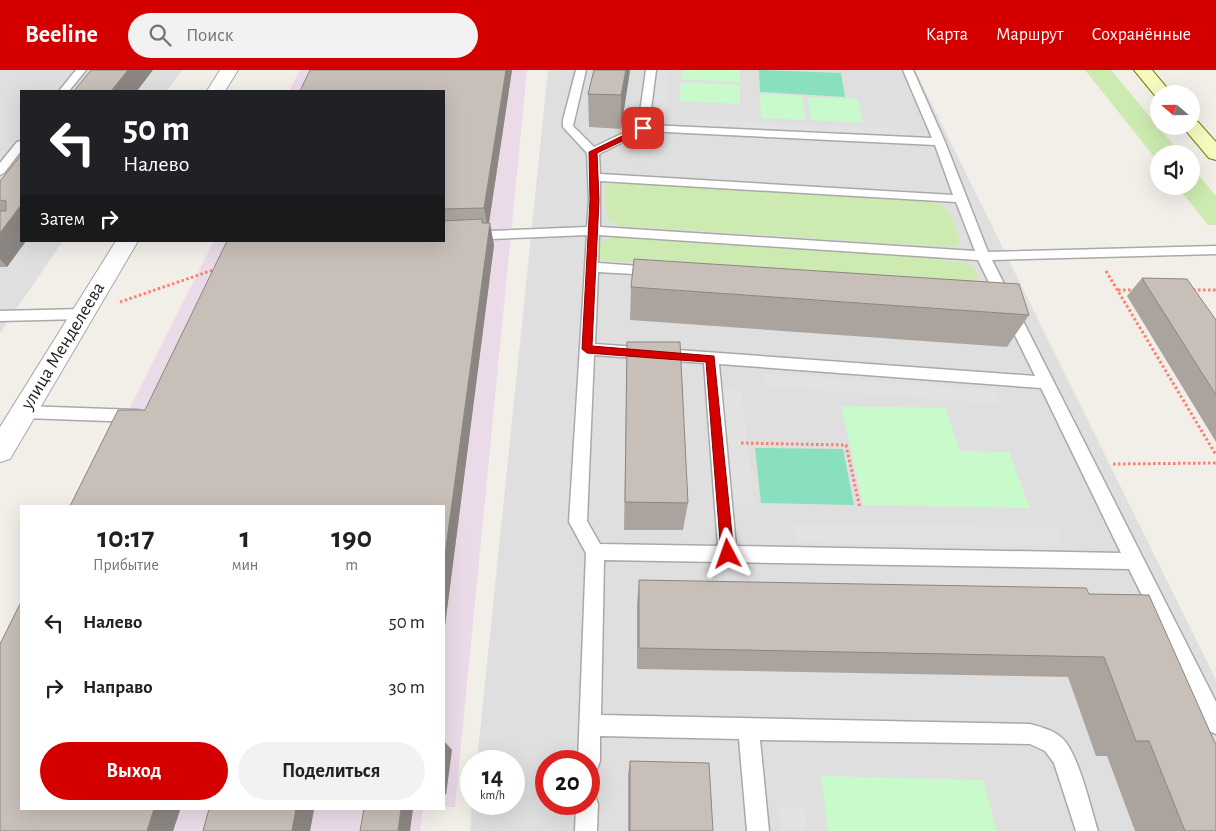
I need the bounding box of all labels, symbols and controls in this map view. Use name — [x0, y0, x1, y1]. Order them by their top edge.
search box — [128, 13, 478, 58]
icon: search — [146, 21, 174, 49]
text: Beeline — [25, 23, 98, 47]
text: Поиск — [186, 26, 233, 45]
text: Карта — [926, 26, 968, 44]
text: Маршрут — [996, 26, 1064, 44]
text: Сохранённые — [1092, 26, 1191, 44]
north arrow — [1150, 85, 1200, 135]
map controls — [1150, 85, 1200, 195]
pin — [622, 107, 664, 149]
icon: left — [40, 110, 105, 175]
text: 50 m — [123, 112, 190, 147]
icon: arrive — [629, 114, 657, 142]
button: sound — [1150, 145, 1200, 195]
text: Налево — [123, 153, 189, 175]
icon: right — [95, 205, 123, 233]
text: Затем — [40, 210, 85, 229]
street label: улица Менделеева — [17, 279, 109, 414]
text: 10:17 — [97, 523, 154, 553]
text: 1 — [240, 523, 250, 553]
text: 190 — [331, 523, 372, 553]
position arrow — [701, 527, 753, 579]
text: Прибытие — [93, 557, 159, 573]
text: мин — [232, 557, 258, 573]
text: m — [345, 557, 358, 573]
icon: left — [40, 609, 68, 637]
text: Налево — [83, 613, 142, 632]
text: 50 m — [389, 613, 425, 632]
icon: right — [40, 674, 68, 702]
text: Направо — [83, 678, 153, 697]
text: 30 m — [389, 678, 425, 697]
button: Выход — [40, 742, 228, 800]
button: Поделиться — [238, 742, 425, 800]
speed limit sign: 20 — [535, 750, 600, 815]
text: 14 — [482, 764, 503, 789]
text: km/h — [480, 789, 505, 801]

